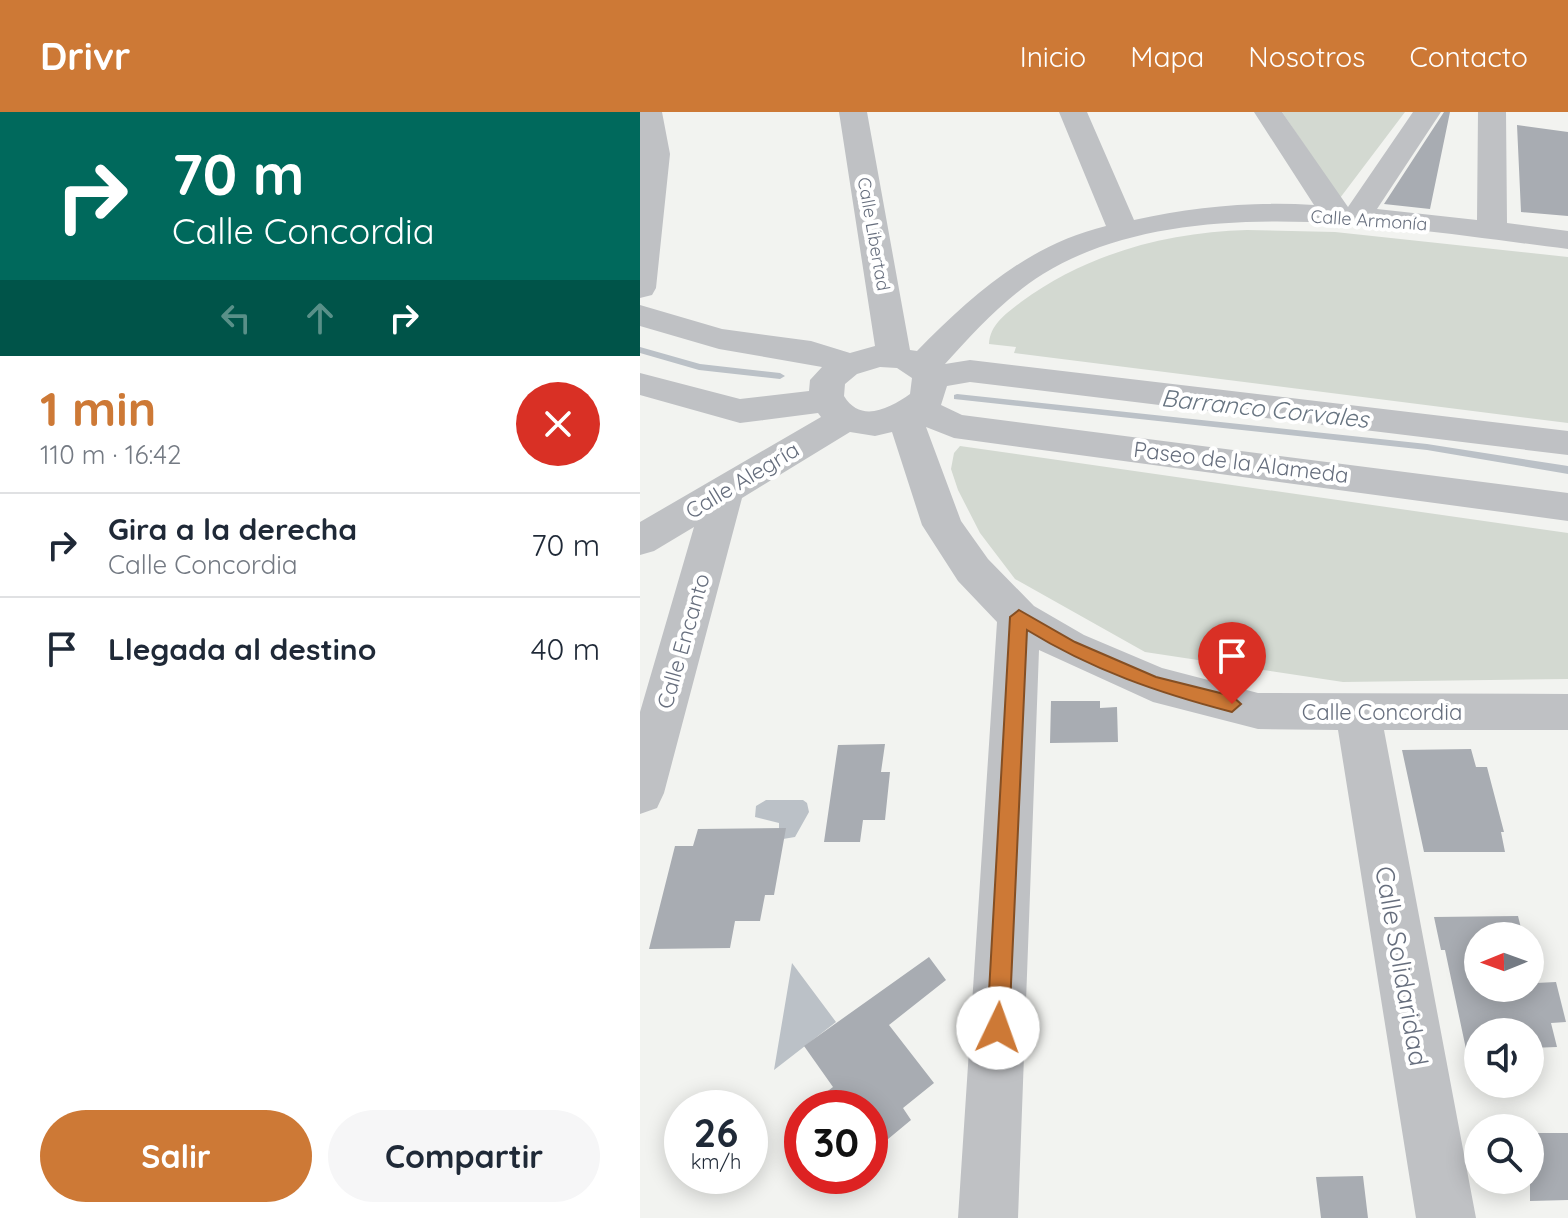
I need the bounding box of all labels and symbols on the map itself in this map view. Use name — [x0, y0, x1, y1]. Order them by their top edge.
street label: Calle Libertad — [853, 175, 895, 293]
street label: Calle Armonía — [1310, 204, 1428, 236]
water label: Barranco Corvales — [1160, 382, 1372, 434]
street label: Calle Alegría — [680, 435, 804, 525]
street label: Paseo de la Alameda — [1132, 435, 1350, 489]
street label: Calle Encanto — [650, 570, 716, 712]
pin — [1198, 622, 1266, 704]
street label: Calle Concordia — [1302, 698, 1462, 726]
street label: Calle Solidaridad — [1368, 863, 1436, 1069]
north arrow — [1464, 922, 1544, 1002]
position arrow — [956, 986, 1040, 1070]
speed limit sign: 30 — [784, 1090, 888, 1194]

